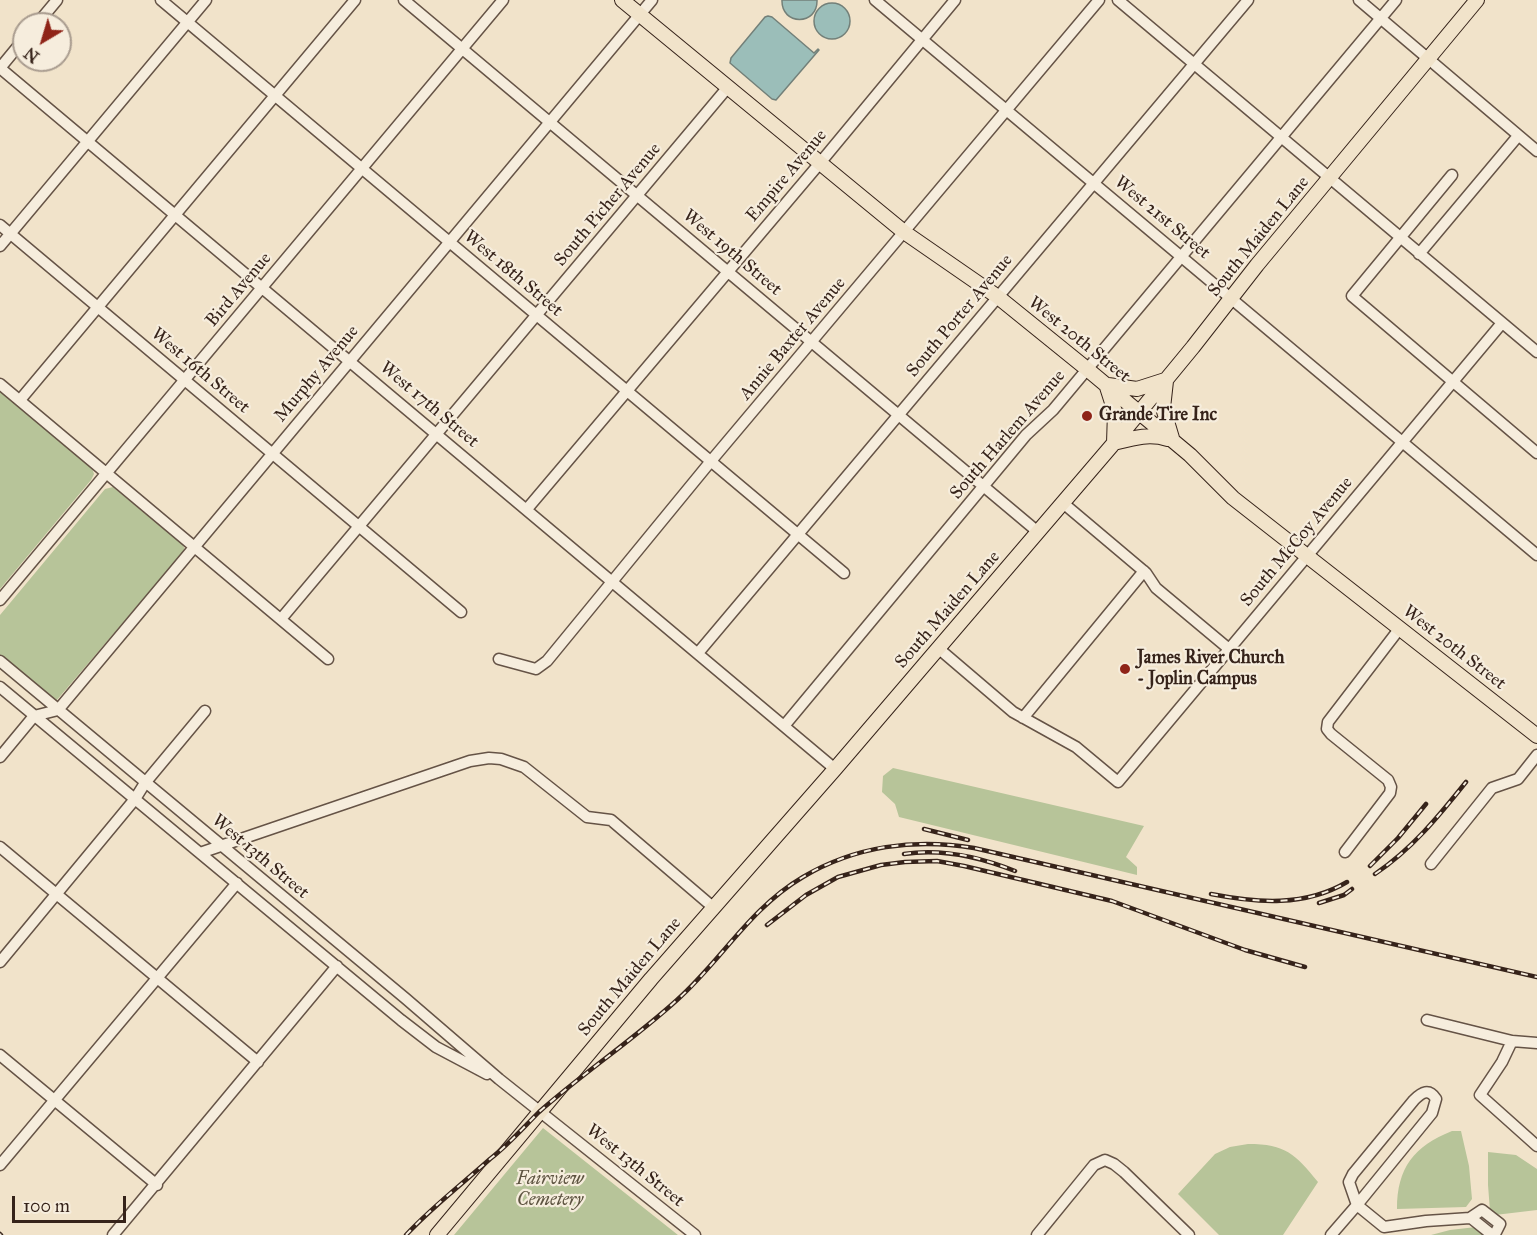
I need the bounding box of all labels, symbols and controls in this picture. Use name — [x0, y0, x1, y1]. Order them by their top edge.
north arrow — [12, 12, 72, 72]
text: N — [21, 43, 43, 67]
street label: Empire Avenue — [742, 125, 832, 227]
street label: South Picher Avenue — [550, 139, 666, 271]
street label: West 21st Street — [1110, 172, 1214, 264]
street label: South Maiden Lane — [1204, 172, 1314, 302]
street label: West 19th Street — [678, 205, 786, 301]
street label: West 18th Street — [459, 226, 567, 322]
street label: Bird Avenue — [202, 248, 276, 332]
street label: South Porter Avenue — [902, 250, 1018, 382]
street label: Annie Baxter Avenue — [735, 273, 851, 405]
street label: West 20th Street — [1024, 292, 1134, 388]
street label: Murphy Avenue — [270, 321, 364, 427]
street label: West 16th Street — [146, 324, 254, 418]
street label: West 17th Street — [375, 357, 483, 453]
street label: South Harlem Avenue — [946, 366, 1070, 504]
place label: Grande Tire Inc — [1099, 405, 1217, 427]
marker: Grande Tire Inc — [1080, 409, 1094, 423]
street label: South McCoy Avenue — [1236, 473, 1358, 611]
street label: South Maiden Lane — [891, 547, 1005, 673]
street label: West 20th Street — [1398, 601, 1510, 695]
place label: James River Church - Joplin Campus — [1137, 648, 1284, 690]
marker: James River Church - Joplin Campus — [1118, 662, 1132, 676]
street label: West 13th Street — [207, 810, 313, 904]
street label: South Maiden Lane — [574, 913, 686, 1041]
street label: West 13th Street — [582, 1120, 688, 1212]
park label: Fairview Cemetery — [516, 1169, 584, 1212]
scale bar — [15, 1184, 129, 1222]
text: 100 m — [23, 1195, 70, 1217]

